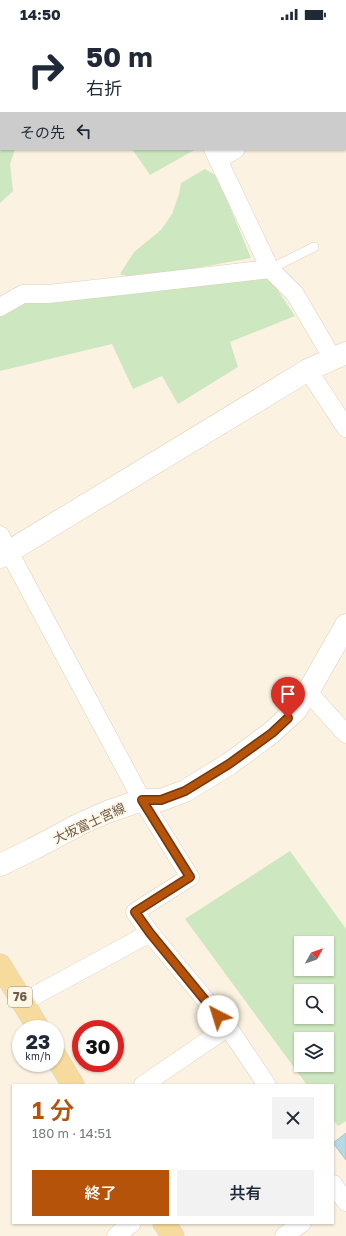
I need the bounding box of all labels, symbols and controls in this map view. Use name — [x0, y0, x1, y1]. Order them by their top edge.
text: 14:50 — [20, 5, 61, 23]
text: 50 m — [86, 40, 153, 73]
icon: right — [20, 44, 72, 96]
text: 右折 — [86, 77, 122, 99]
icon: left — [73, 120, 95, 142]
text: その先 — [20, 123, 65, 141]
pin — [271, 677, 305, 718]
icon: arrive — [277, 683, 299, 705]
street label: 大坂富士宮線 — [50, 799, 128, 847]
north arrow — [294, 936, 334, 976]
map controls — [294, 936, 334, 1072]
button: search — [294, 984, 334, 1024]
road number: 76 — [8, 987, 32, 1007]
position arrow — [197, 995, 239, 1037]
speed limit sign: 30 — [72, 1020, 124, 1072]
text: 23 — [26, 1029, 50, 1053]
button: layers — [294, 1032, 334, 1072]
text: km/h — [25, 1050, 51, 1062]
text: 1 分 — [32, 1095, 74, 1124]
button: close — [272, 1097, 314, 1139]
text: 180 m · 14:51 — [32, 1125, 111, 1141]
button: 終了 — [32, 1170, 169, 1216]
button: 共有 — [177, 1170, 314, 1216]

